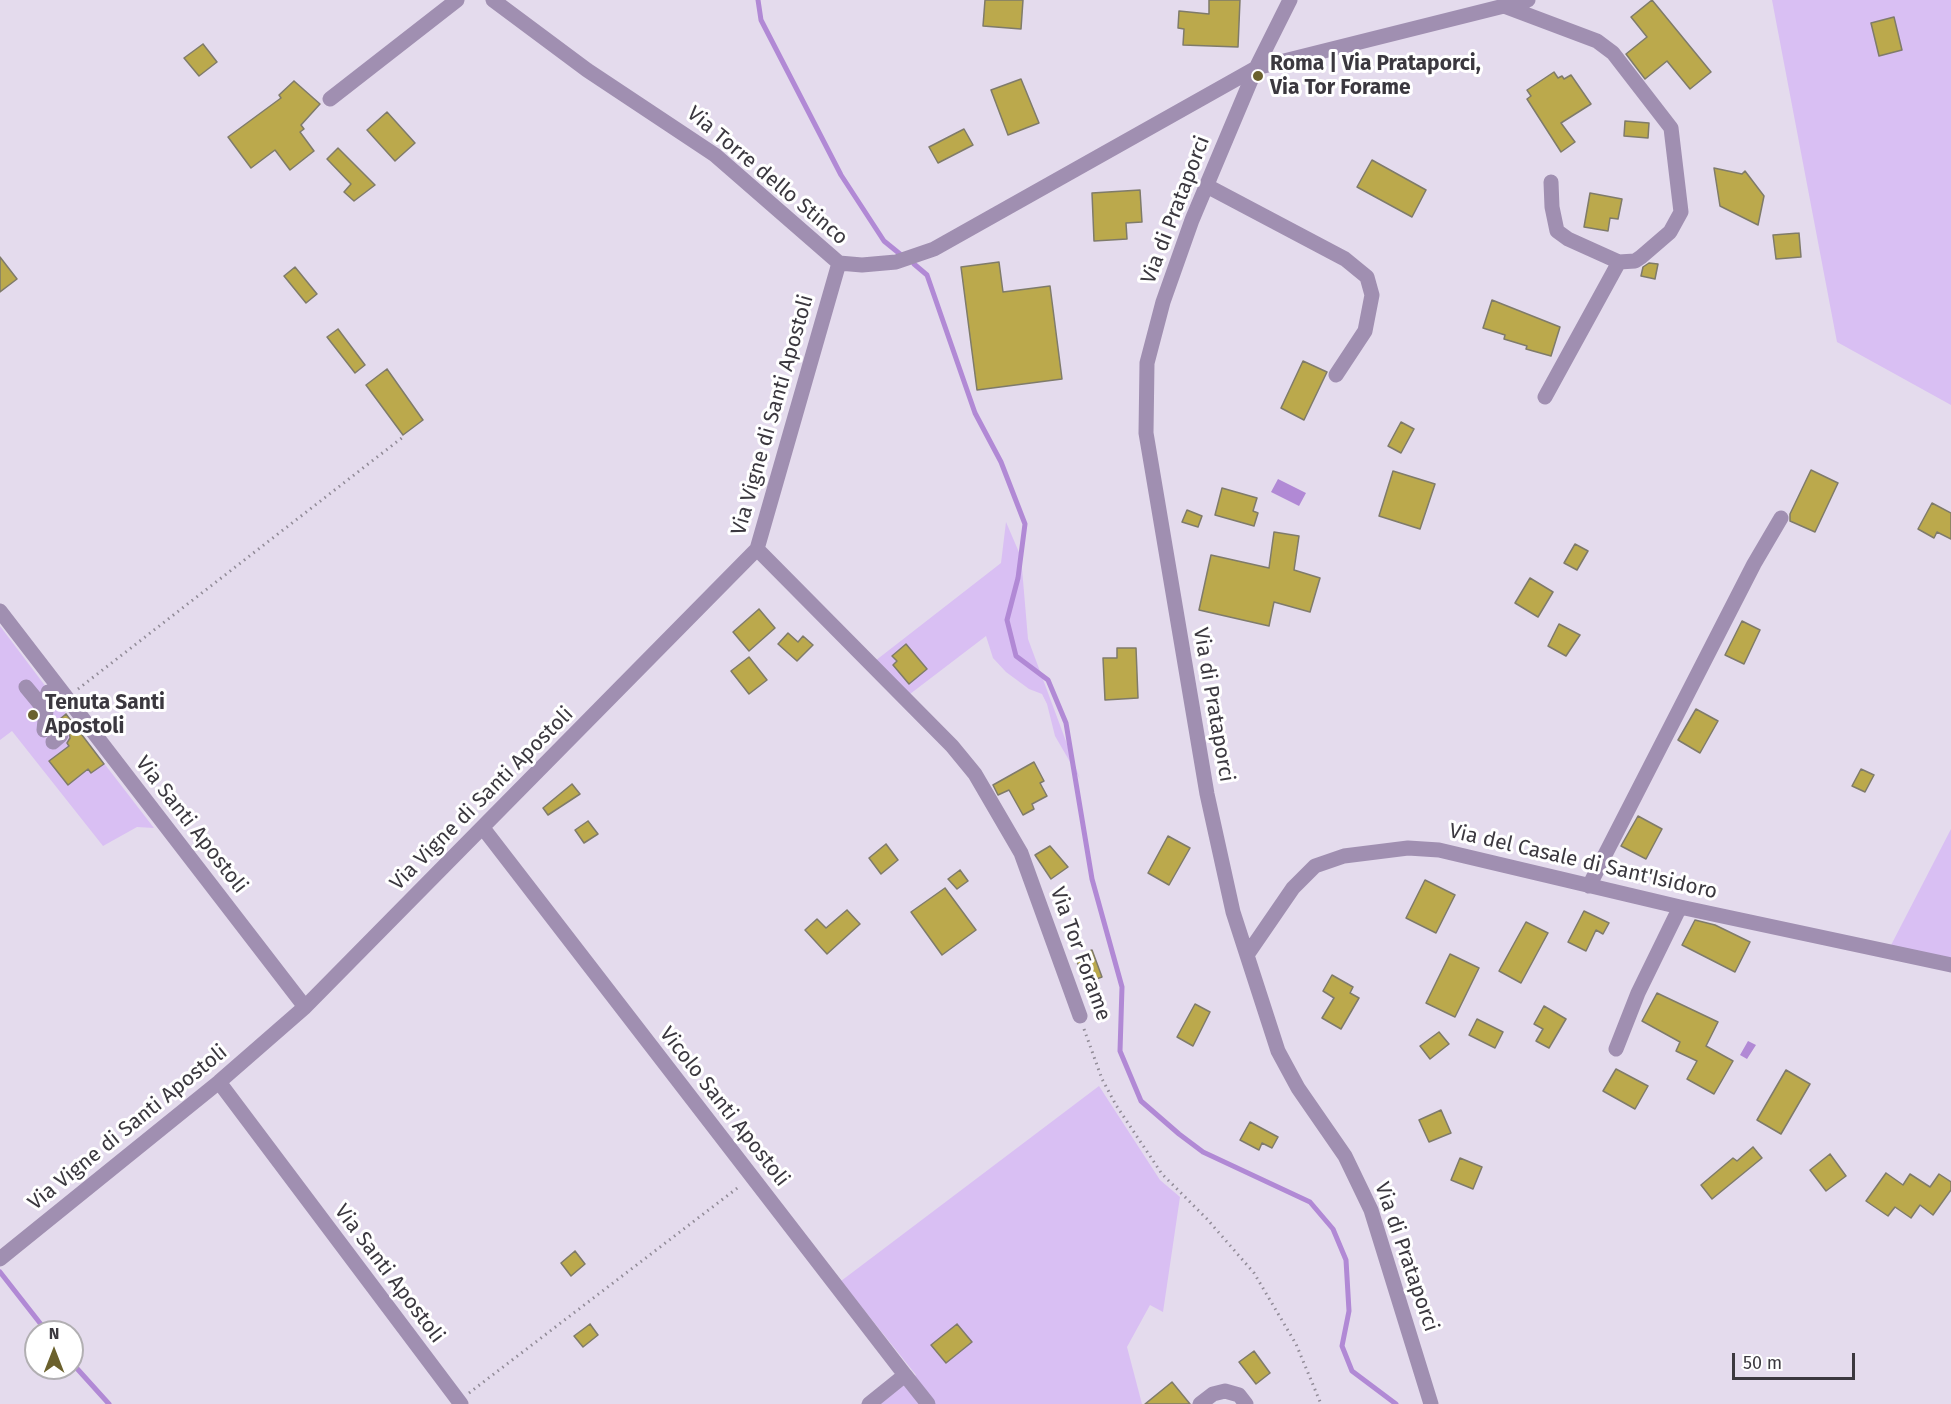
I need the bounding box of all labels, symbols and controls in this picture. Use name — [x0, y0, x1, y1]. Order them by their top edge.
place label: Roma | Via Prataporci, Via Tor Forame — [1270, 51, 1481, 101]
marker: Roma | Via Prataporci, Via Tor Forame — [1251, 69, 1265, 83]
street label: Via Torre dello Stinco — [681, 101, 853, 251]
street label: Via di Prataporci — [1136, 133, 1216, 287]
street label: Via Vigne di Santi Apostoli — [727, 292, 819, 538]
street label: Via di Prataporci — [1187, 626, 1239, 784]
place label: Tenuta Santi Apostoli — [45, 690, 165, 740]
street label: Via Vigne di Santi Apostoli — [385, 702, 579, 896]
marker: Tenuta Santi Apostoli — [26, 708, 40, 722]
street label: Via Santi Apostoli — [130, 751, 252, 899]
street label: Via del Casale di Sant'Isidoro — [1446, 819, 1720, 905]
street label: Via Tor Forame — [1044, 884, 1116, 1024]
street label: Vicolo Santi Apostoli — [654, 1022, 794, 1192]
street label: Via Vigne di Santi Apostoli — [23, 1040, 233, 1216]
street label: Via di Prataporci — [1369, 1179, 1443, 1335]
street label: Via Santi Apostoli — [329, 1200, 449, 1348]
north arrow — [24, 1320, 84, 1380]
text: N — [49, 1324, 59, 1343]
scale bar — [1735, 1341, 1858, 1379]
text: 50 m — [1743, 1352, 1782, 1374]

